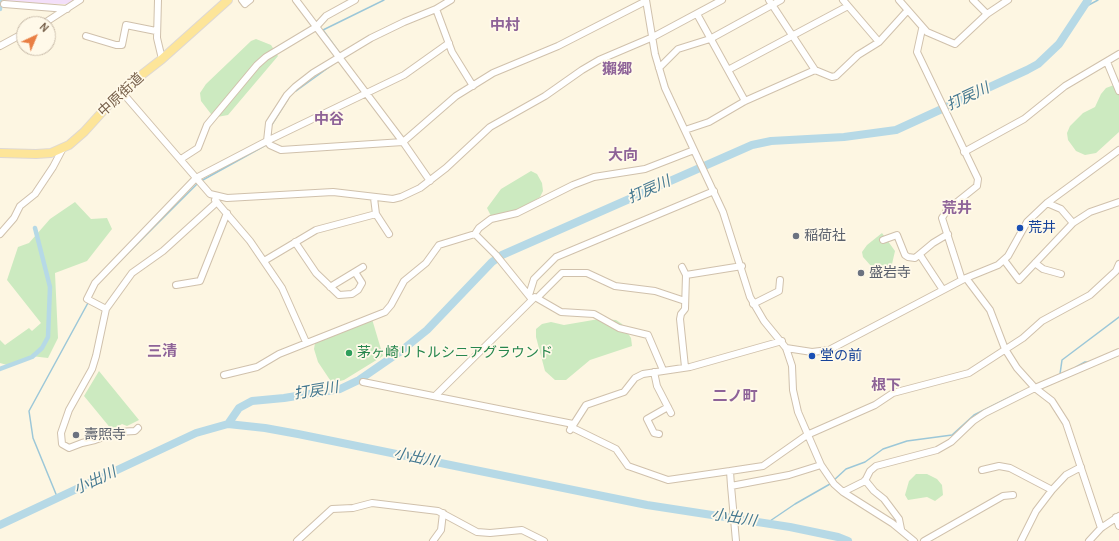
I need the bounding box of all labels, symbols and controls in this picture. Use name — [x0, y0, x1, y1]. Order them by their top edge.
north arrow — [16, 16, 56, 56]
district label: 中村 — [490, 17, 520, 35]
text: N — [37, 20, 51, 35]
district label: 獺郷 — [602, 61, 632, 79]
street label: 中原街道 — [95, 70, 147, 120]
water label: 打戻川 — [944, 79, 992, 115]
district label: 中谷 — [314, 111, 344, 129]
district label: 大向 — [608, 147, 638, 165]
water label: 打戻川 — [625, 173, 673, 207]
district label: 荒井 — [942, 200, 972, 218]
place label: 荒井 — [1028, 220, 1056, 236]
marker: 荒井 — [1015, 223, 1025, 233]
place label: 稲荷社 — [804, 228, 846, 244]
marker: 稲荷社 — [791, 231, 801, 241]
place label: 盛岩寺 — [869, 265, 911, 281]
marker: 盛岩寺 — [856, 268, 866, 278]
district label: 三清 — [147, 343, 177, 361]
place label: 茅ヶ崎リトルシニアグラウンド — [357, 345, 553, 361]
marker: 茅ヶ崎リトルシニアグラウンド — [344, 348, 354, 358]
place label: 堂の前 — [820, 348, 862, 364]
marker: 堂の前 — [807, 351, 817, 361]
district label: 根下 — [871, 377, 901, 395]
water label: 打戻川 — [292, 379, 340, 403]
district label: 二ノ町 — [713, 388, 757, 406]
place label: 壽照寺 — [84, 427, 126, 443]
marker: 壽照寺 — [71, 430, 81, 440]
water label: 小出川 — [392, 445, 440, 471]
water label: 小出川 — [71, 463, 119, 499]
water label: 小出川 — [710, 506, 758, 530]

